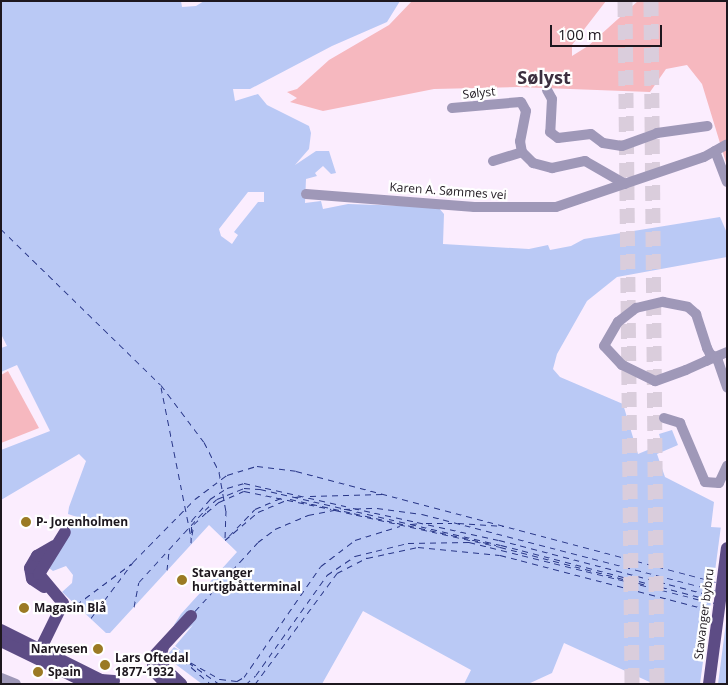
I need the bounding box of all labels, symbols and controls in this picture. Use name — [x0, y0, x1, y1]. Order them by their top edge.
scale bar — [553, 15, 666, 47]
text: 100 m — [558, 24, 602, 44]
district label: Sølyst — [517, 66, 571, 88]
street label: Sølyst — [462, 84, 496, 102]
street label: Karen A. Sømmes vei — [389, 180, 507, 202]
place label: P- Jorenholmen — [36, 515, 128, 529]
marker: P- Jorenholmen — [20, 516, 32, 528]
place label: Stavanger hurtigbåtterminal — [192, 566, 301, 594]
street label: Stavanger bybru — [691, 568, 717, 660]
marker: Stavanger hurtigbåtterminal — [176, 574, 188, 586]
place label: Magasin Blå — [34, 601, 106, 615]
marker: Magasin Blå — [18, 602, 30, 614]
place label: Narvesen — [31, 642, 88, 656]
marker: Narvesen — [92, 643, 104, 655]
place label: Lars Oftedal 1877-1932 — [115, 651, 189, 679]
marker: Lars Oftedal 1877-1932 — [99, 659, 111, 671]
place label: Spain — [48, 665, 81, 679]
marker: Spain — [32, 666, 44, 678]

